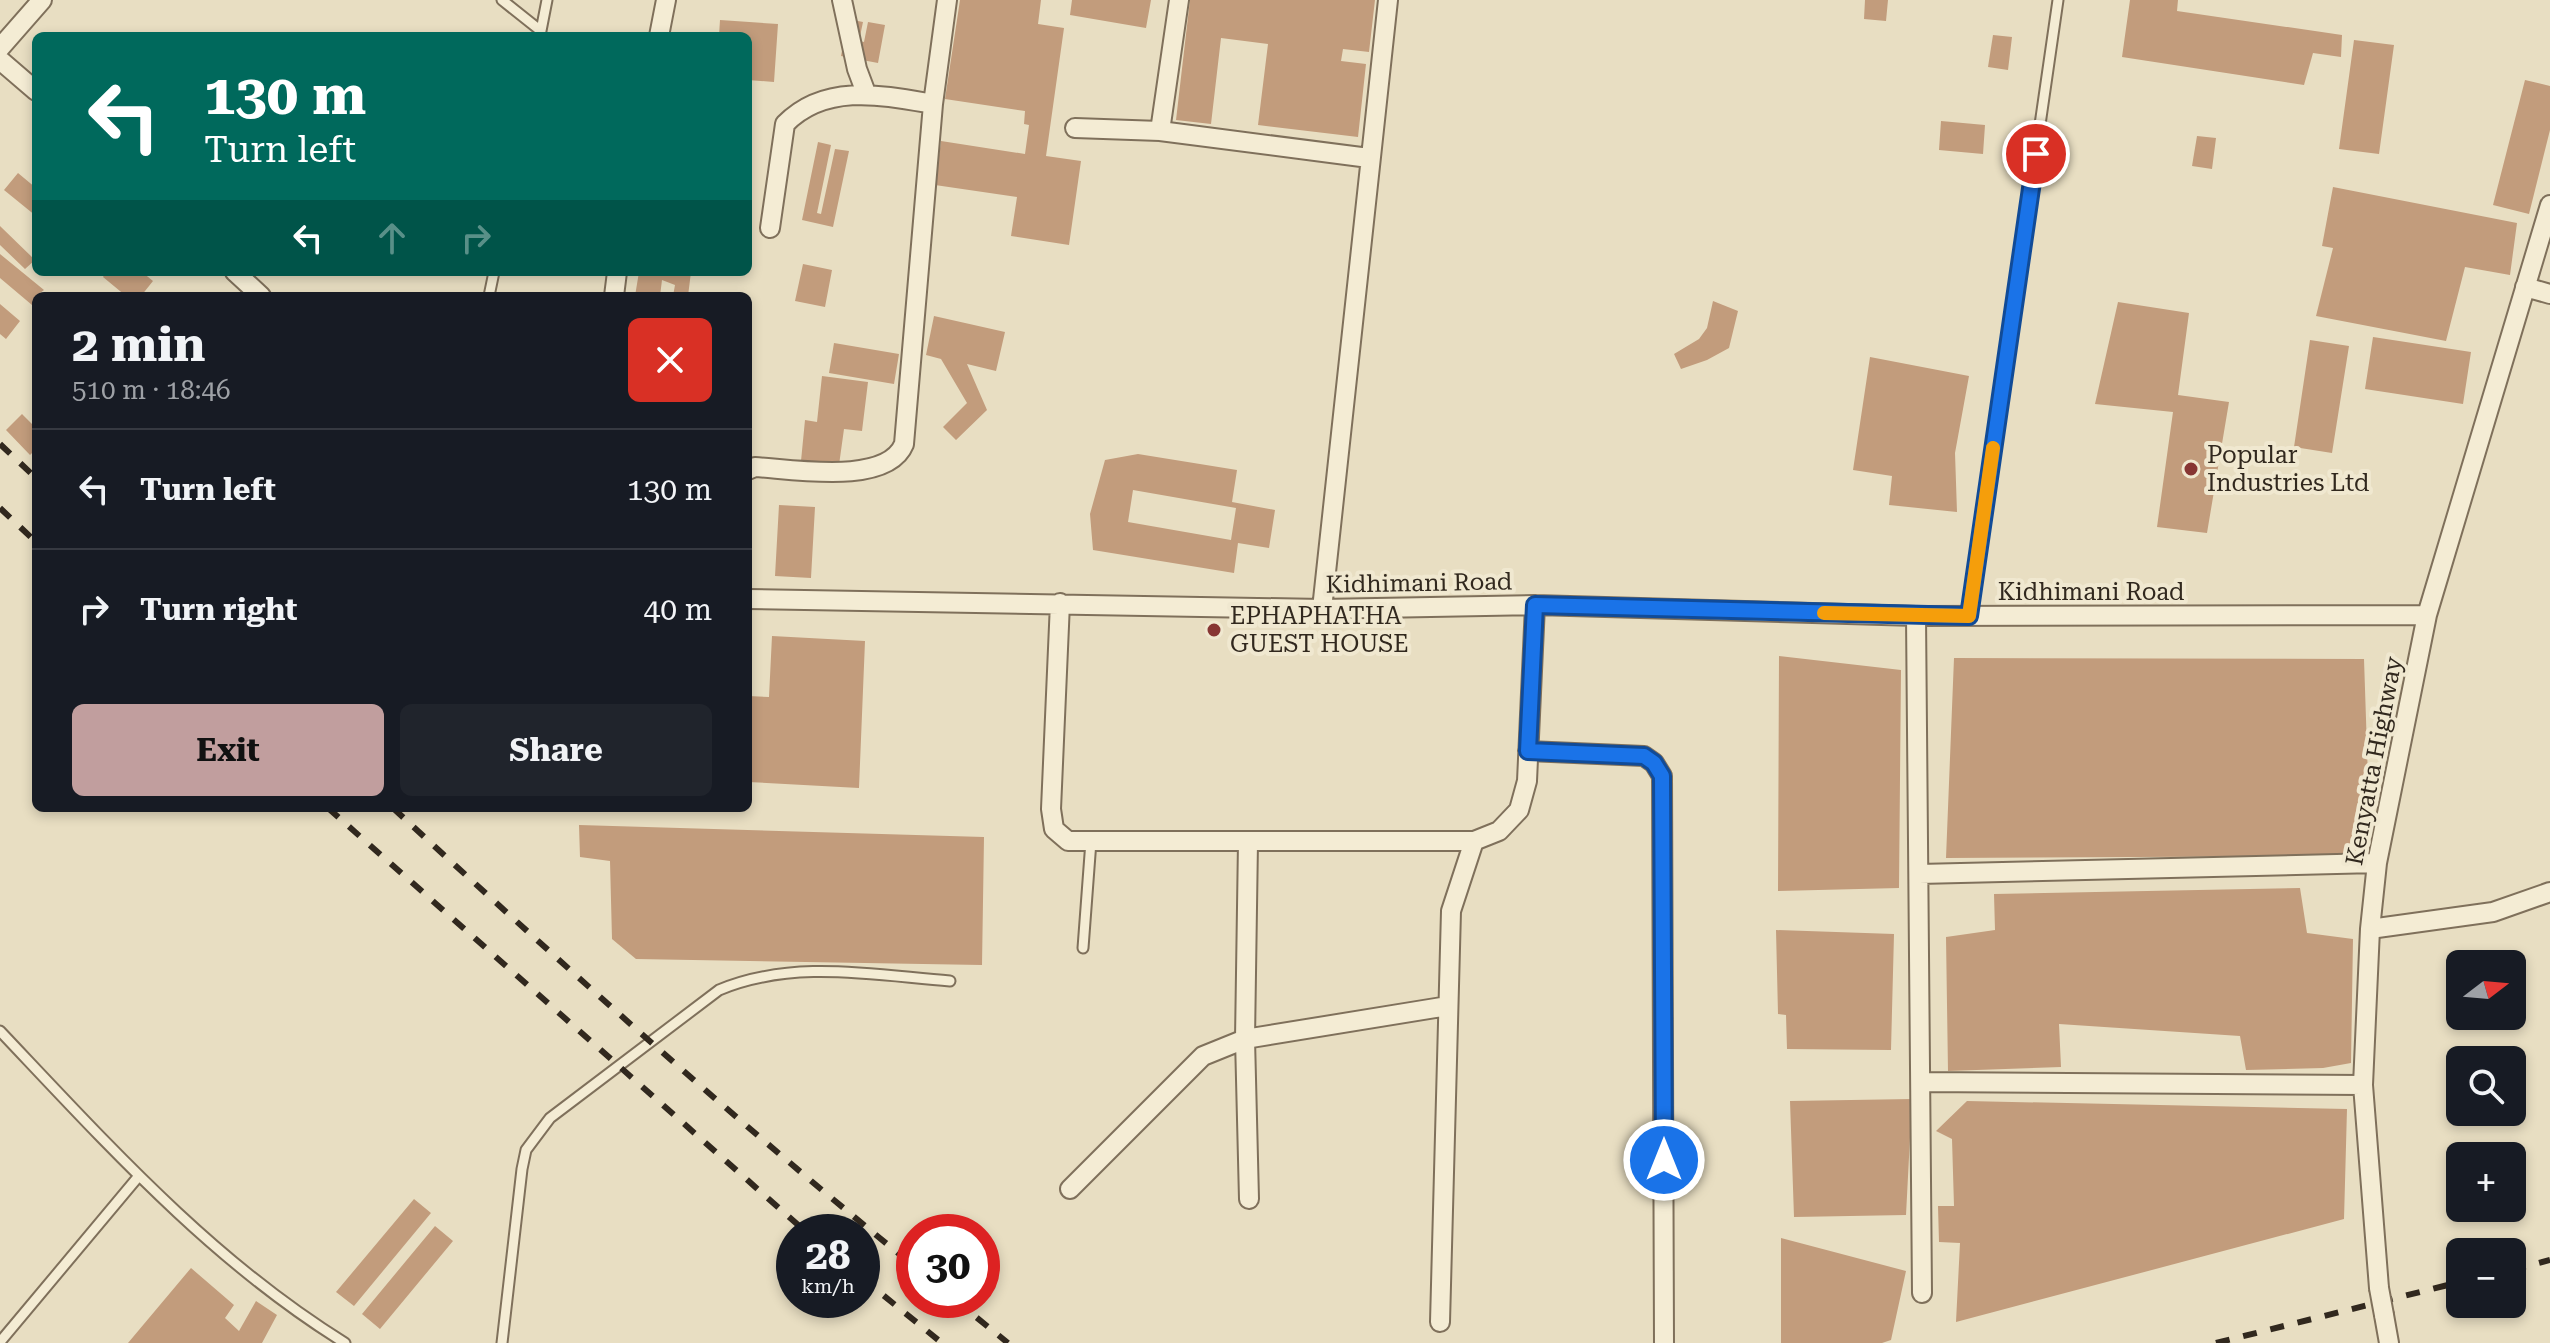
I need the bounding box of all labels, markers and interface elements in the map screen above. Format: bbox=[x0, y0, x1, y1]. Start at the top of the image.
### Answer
text: 130 m bbox=[204, 62, 366, 128]
icon: left bbox=[72, 64, 176, 168]
pin bbox=[2002, 120, 2070, 188]
text: Turn left bbox=[204, 129, 356, 171]
icon: arrive bbox=[2014, 132, 2058, 176]
icon: left bbox=[286, 216, 330, 260]
icon: ahead bbox=[370, 216, 414, 260]
icon: right bbox=[454, 216, 498, 260]
text: 2 min bbox=[72, 317, 205, 373]
button: close bbox=[628, 318, 712, 402]
text: 510 m · 18:46 bbox=[72, 375, 231, 405]
place label: Popular Industries Ltd bbox=[2207, 441, 2369, 497]
marker: Popular Industries Ltd bbox=[2182, 460, 2200, 478]
icon: left bbox=[72, 467, 116, 511]
text: Turn left bbox=[140, 472, 276, 507]
text: 130 m bbox=[627, 472, 712, 507]
street label: Kidhimani Road bbox=[1325, 567, 1513, 599]
street label: Kidhimani Road bbox=[1998, 578, 2184, 606]
icon: right bbox=[72, 587, 116, 631]
text: Turn right bbox=[140, 592, 297, 627]
text: 40 m bbox=[643, 592, 712, 627]
place label: EPHAPHATHA GUEST HOUSE bbox=[1230, 602, 1409, 658]
marker: EPHAPHATHA GUEST HOUSE bbox=[1205, 621, 1223, 639]
street label: Kenyatta Highway bbox=[2340, 654, 2408, 868]
button: Exit bbox=[72, 704, 384, 796]
button: Share bbox=[400, 704, 712, 796]
north arrow bbox=[2446, 950, 2526, 1030]
map controls bbox=[2446, 950, 2526, 1318]
button: search bbox=[2446, 1046, 2526, 1126]
position arrow bbox=[1622, 1118, 1706, 1202]
button: + bbox=[2446, 1142, 2526, 1222]
speed limit sign: 30 bbox=[896, 1214, 1000, 1318]
text: 28 bbox=[806, 1232, 850, 1279]
button: − bbox=[2446, 1238, 2526, 1318]
text: km/h bbox=[801, 1274, 855, 1298]

